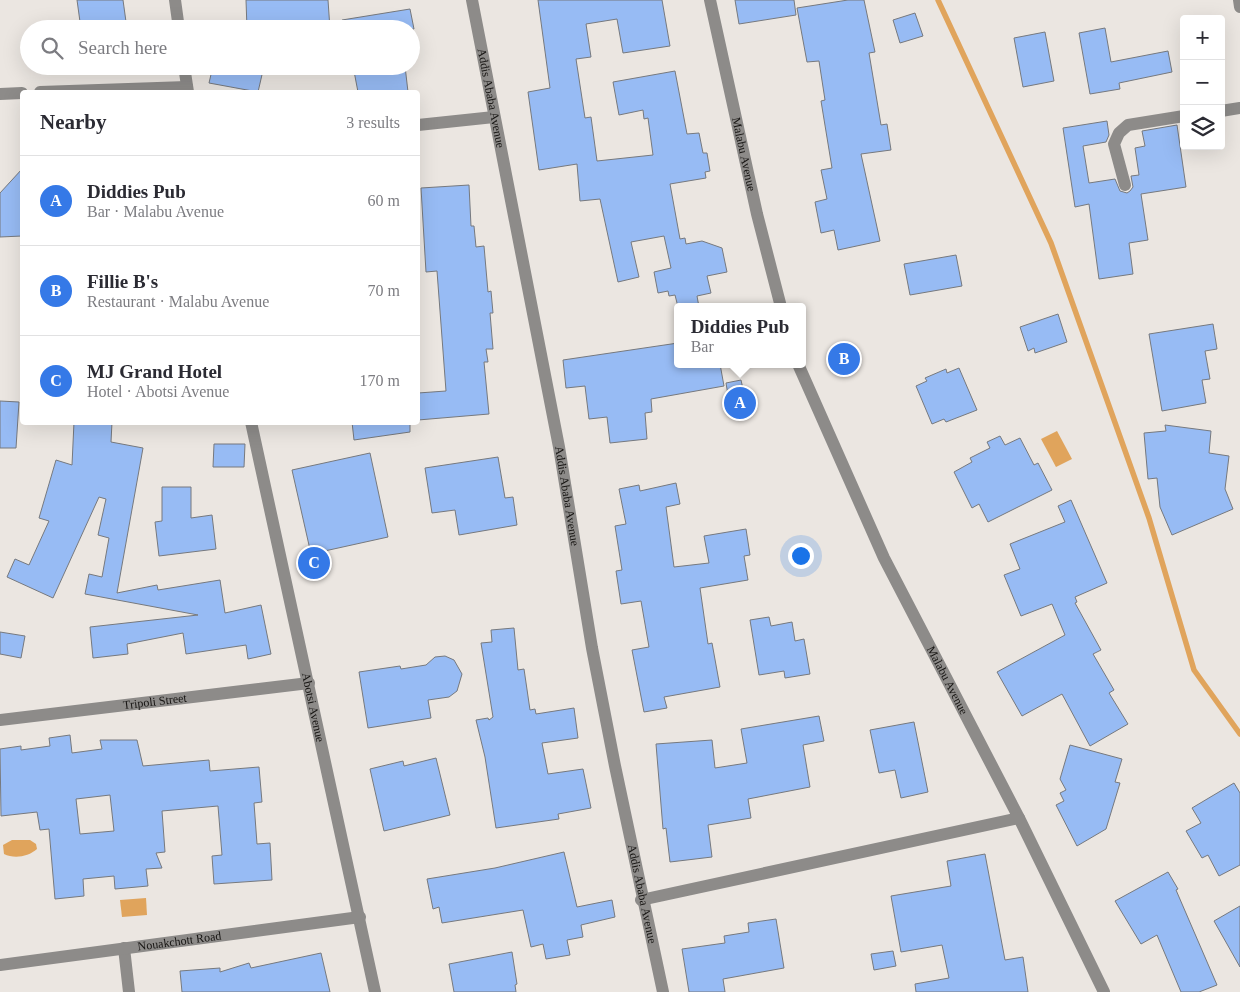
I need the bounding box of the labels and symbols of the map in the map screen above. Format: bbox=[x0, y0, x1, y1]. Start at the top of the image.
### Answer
street label: Addis Ababa Avenue bbox=[475, 47, 508, 149]
street label: Malabu Avenue bbox=[729, 116, 759, 193]
pin: B bbox=[828, 340, 860, 378]
pin: A bbox=[724, 384, 756, 422]
street label: Addis Ababa Avenue bbox=[552, 445, 582, 547]
your location bbox=[788, 543, 814, 569]
pin: C bbox=[298, 544, 330, 582]
street label: Malabu Avenue bbox=[924, 644, 971, 717]
street label: Abotsi Avenue bbox=[299, 671, 327, 743]
street label: Tripoli Street bbox=[122, 691, 188, 712]
street label: Addis Ababa Avenue bbox=[625, 843, 660, 945]
street label: Nouakchott Road bbox=[137, 929, 222, 954]

